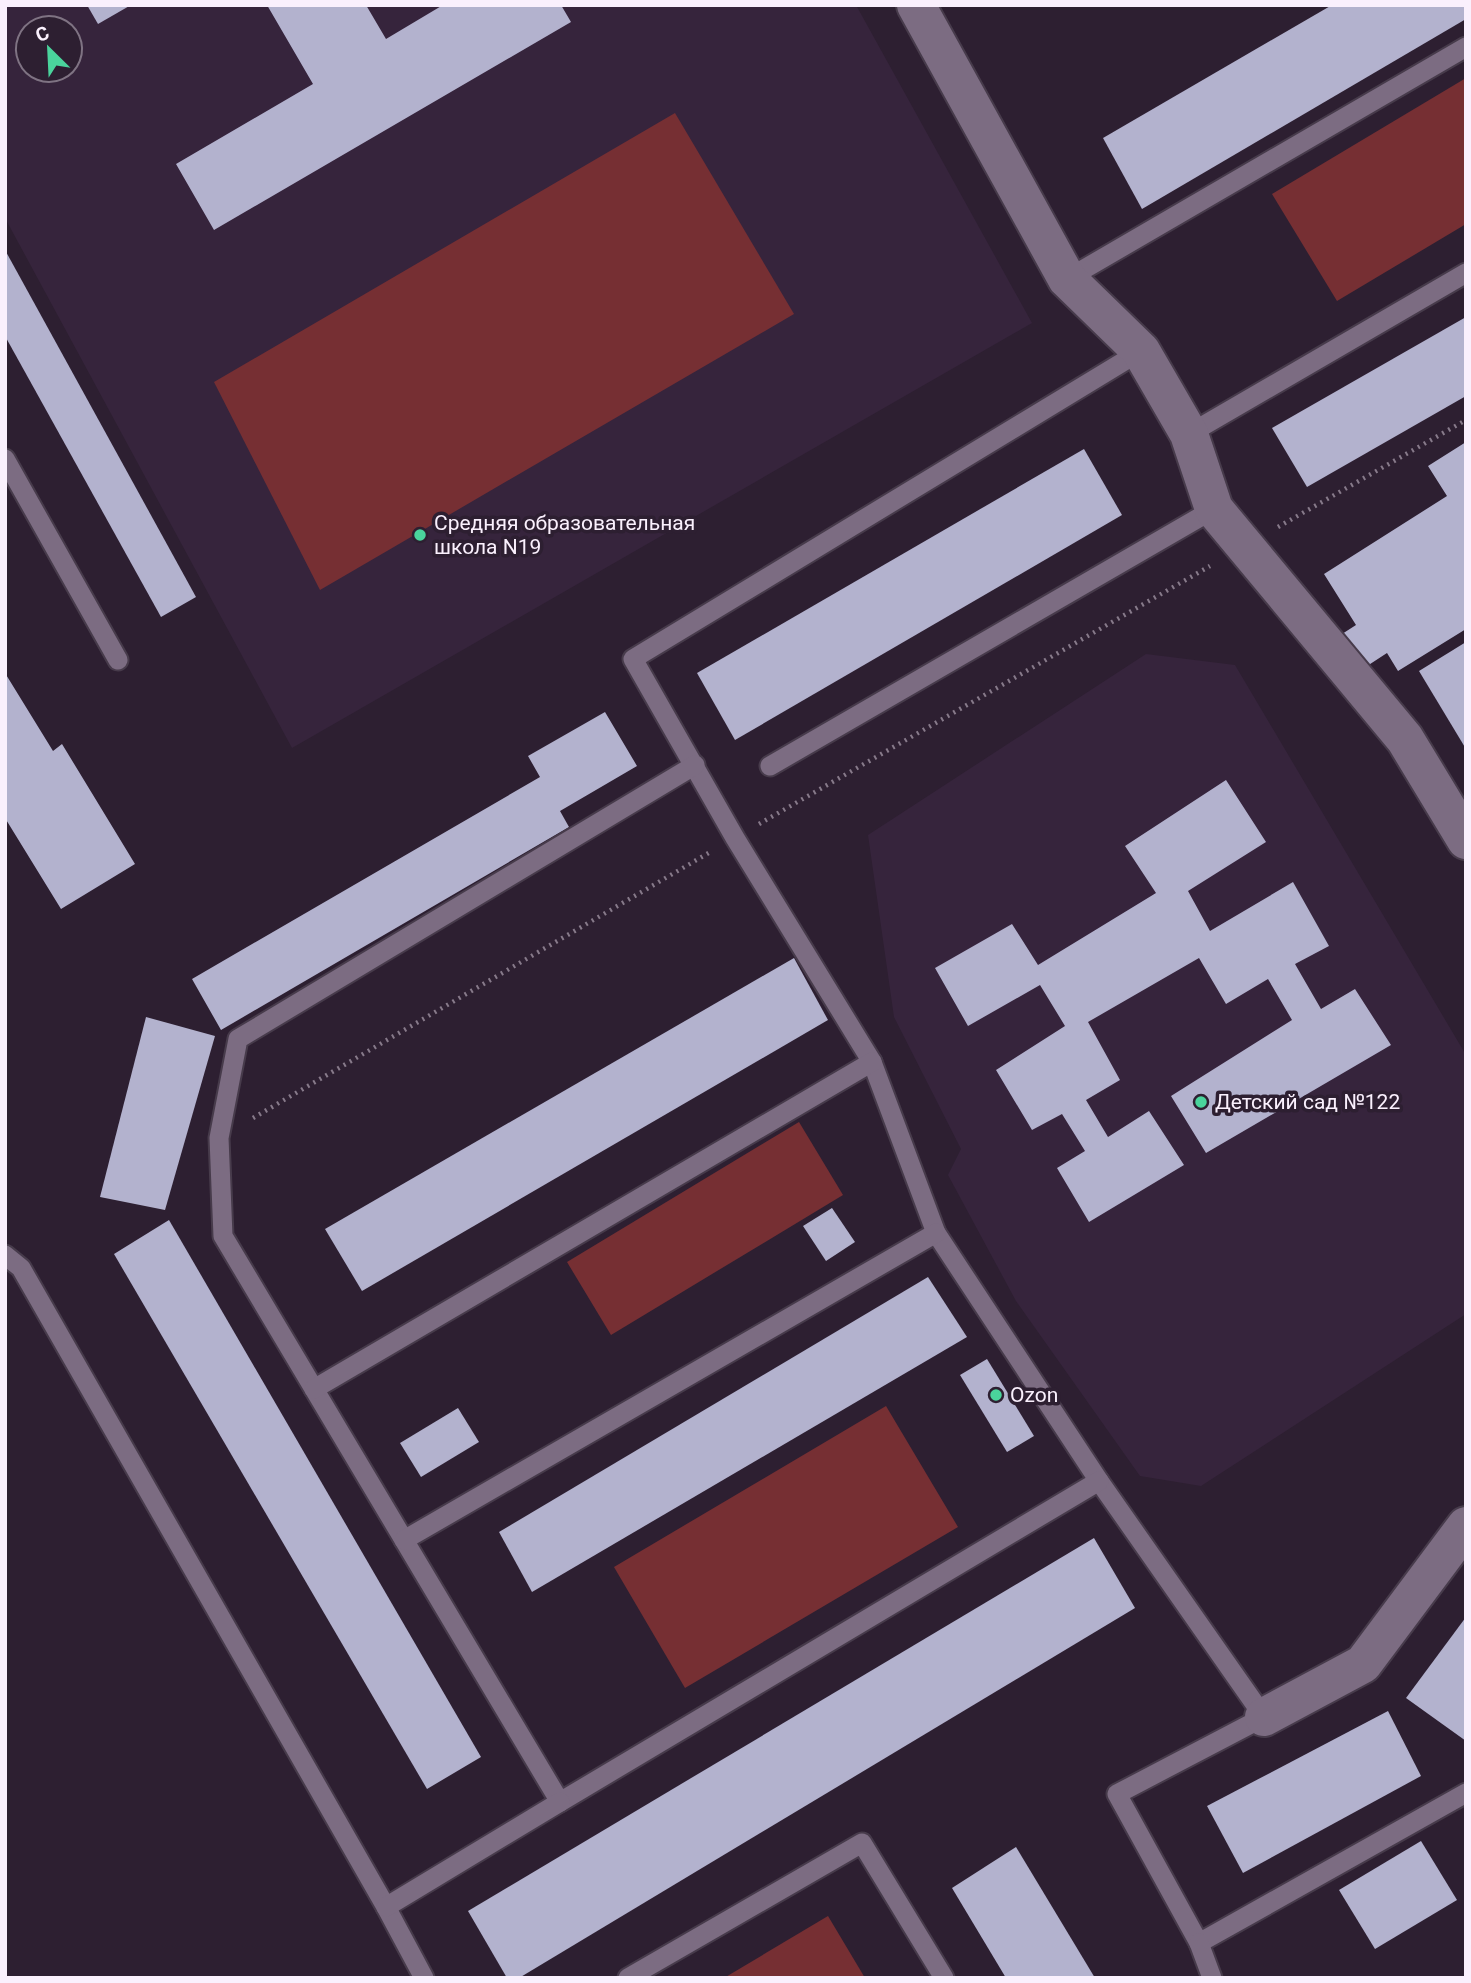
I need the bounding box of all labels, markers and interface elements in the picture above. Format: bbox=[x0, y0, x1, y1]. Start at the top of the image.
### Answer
north arrow bbox=[14, 14, 84, 84]
text: С bbox=[32, 21, 53, 47]
place label: Средняя образовательная школа N19 bbox=[434, 511, 695, 559]
marker: Средняя образовательная школа N19 bbox=[412, 527, 428, 543]
place label: Детский сад №122 bbox=[1215, 1090, 1400, 1114]
marker: Детский сад №122 bbox=[1193, 1094, 1209, 1110]
place label: Ozon bbox=[1010, 1383, 1058, 1407]
marker: Ozon bbox=[988, 1387, 1004, 1403]

